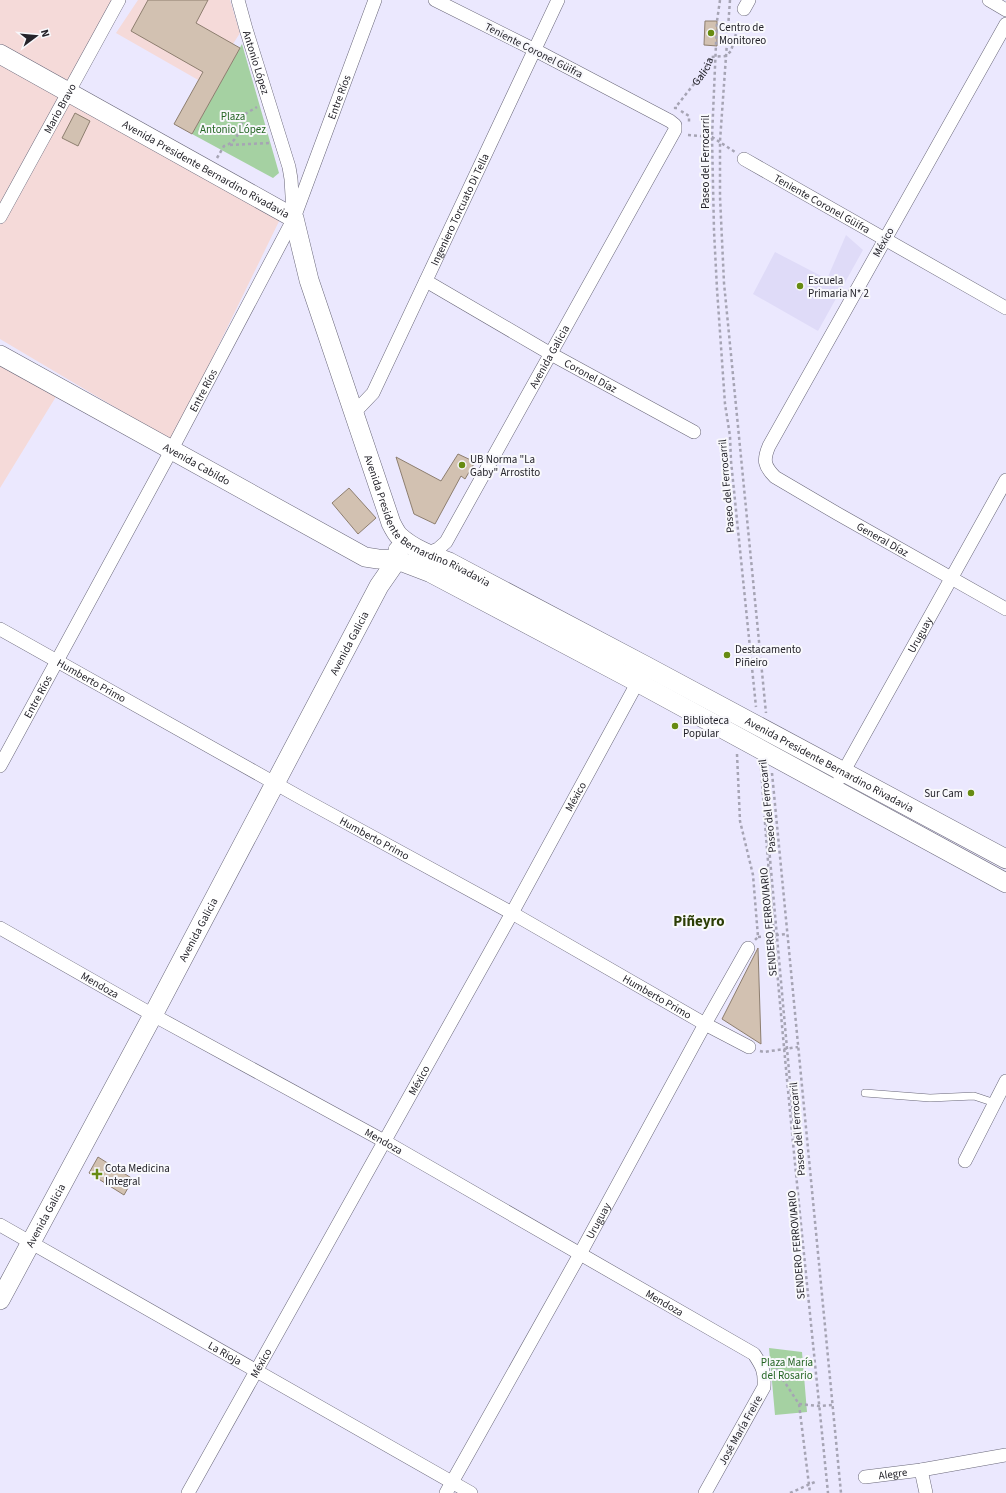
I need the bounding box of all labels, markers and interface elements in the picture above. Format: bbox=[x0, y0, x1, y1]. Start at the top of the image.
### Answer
north arrow bbox=[16, 16, 56, 56]
street label: Teniente Coronel Güifra bbox=[482, 19, 585, 82]
place label: Centro de Monitoreo bbox=[719, 20, 766, 48]
text: N bbox=[37, 28, 53, 39]
marker: Centro de Monitoreo bbox=[706, 28, 716, 38]
street label: Antonio López bbox=[239, 29, 273, 96]
street label: Galicia bbox=[688, 55, 717, 89]
street label: Entre Ríos bbox=[324, 72, 355, 122]
street label: Mario Bravo bbox=[40, 81, 80, 136]
park label: Plaza Antonio López bbox=[200, 109, 266, 137]
street label: Paseo del Ferrocarril bbox=[698, 115, 713, 209]
street label: Avenida Presidente Bernardino Rivadavia bbox=[120, 117, 292, 222]
street label: Ingeniero Torcuato Di Tella bbox=[427, 151, 493, 268]
street label: Teniente Coronel Güifra bbox=[771, 171, 873, 237]
street label: México bbox=[869, 225, 898, 260]
place label: Escuela Primaria N* 2 bbox=[808, 273, 869, 301]
marker: Escuela Primaria N* 2 bbox=[795, 281, 805, 291]
street label: Avenida Galicia bbox=[526, 322, 573, 391]
street label: Coronel Díaz bbox=[561, 356, 620, 397]
street label: Entre Ríos bbox=[186, 366, 221, 415]
street label: Paseo del Ferrocarril bbox=[715, 438, 738, 533]
street label: Avenida Cabildo bbox=[160, 440, 233, 489]
place label: UB Norma "La Gaby" Arrostito bbox=[470, 452, 540, 480]
street label: Avenida Presidente Bernardino Rivadavia bbox=[361, 453, 493, 590]
marker: UB Norma "La Gaby" Arrostito bbox=[457, 460, 467, 470]
street label: General Díaz bbox=[854, 519, 911, 561]
street label: Avenida Galicia bbox=[326, 609, 372, 678]
street label: Uruguay bbox=[904, 614, 936, 656]
place label: Destacamento Piñeiro bbox=[735, 642, 801, 670]
marker: Destacamento Piñeiro bbox=[722, 650, 732, 660]
street label: Humberto Primo bbox=[54, 655, 129, 706]
street label: Entre Ríos bbox=[20, 672, 56, 721]
place label: Biblioteca Popular bbox=[683, 713, 729, 741]
street label: Avenida Presidente Bernardino Rivadavia bbox=[742, 714, 916, 816]
marker: Biblioteca Popular bbox=[670, 721, 680, 731]
street label: Paseo del Ferrocarril bbox=[755, 758, 780, 853]
street label: México bbox=[562, 779, 590, 814]
place label: Sur Cam bbox=[924, 786, 963, 801]
marker: Sur Cam bbox=[966, 788, 976, 798]
street label: Humberto Primo bbox=[337, 813, 412, 864]
street label: SENDERO FERROVIARIO bbox=[756, 867, 781, 977]
street label: Avenida Galicia bbox=[175, 895, 221, 964]
district label: Piñeyro bbox=[673, 911, 725, 932]
street label: Mendoza bbox=[78, 969, 121, 1002]
street label: Humberto Primo bbox=[620, 971, 694, 1023]
street label: México bbox=[405, 1063, 433, 1098]
street label: Paseo del Ferrocarril bbox=[786, 1081, 809, 1176]
street label: Mendoza bbox=[362, 1125, 405, 1158]
place label: Cota Medicina Integral bbox=[105, 1161, 170, 1189]
marker: Cota Medicina Integral bbox=[92, 1169, 102, 1179]
street label: Avenida Galicia bbox=[23, 1181, 69, 1250]
street label: SENDERO FERROVIARIO bbox=[784, 1190, 809, 1300]
street label: Uruguay bbox=[583, 1200, 615, 1242]
street label: Mendoza bbox=[643, 1286, 686, 1320]
street label: La Rioja bbox=[205, 1338, 244, 1369]
street label: México bbox=[247, 1346, 275, 1381]
park label: Plaza María del Rosario bbox=[761, 1355, 813, 1383]
street label: José María Freire bbox=[715, 1392, 766, 1468]
street label: Alegre bbox=[878, 1465, 909, 1483]

